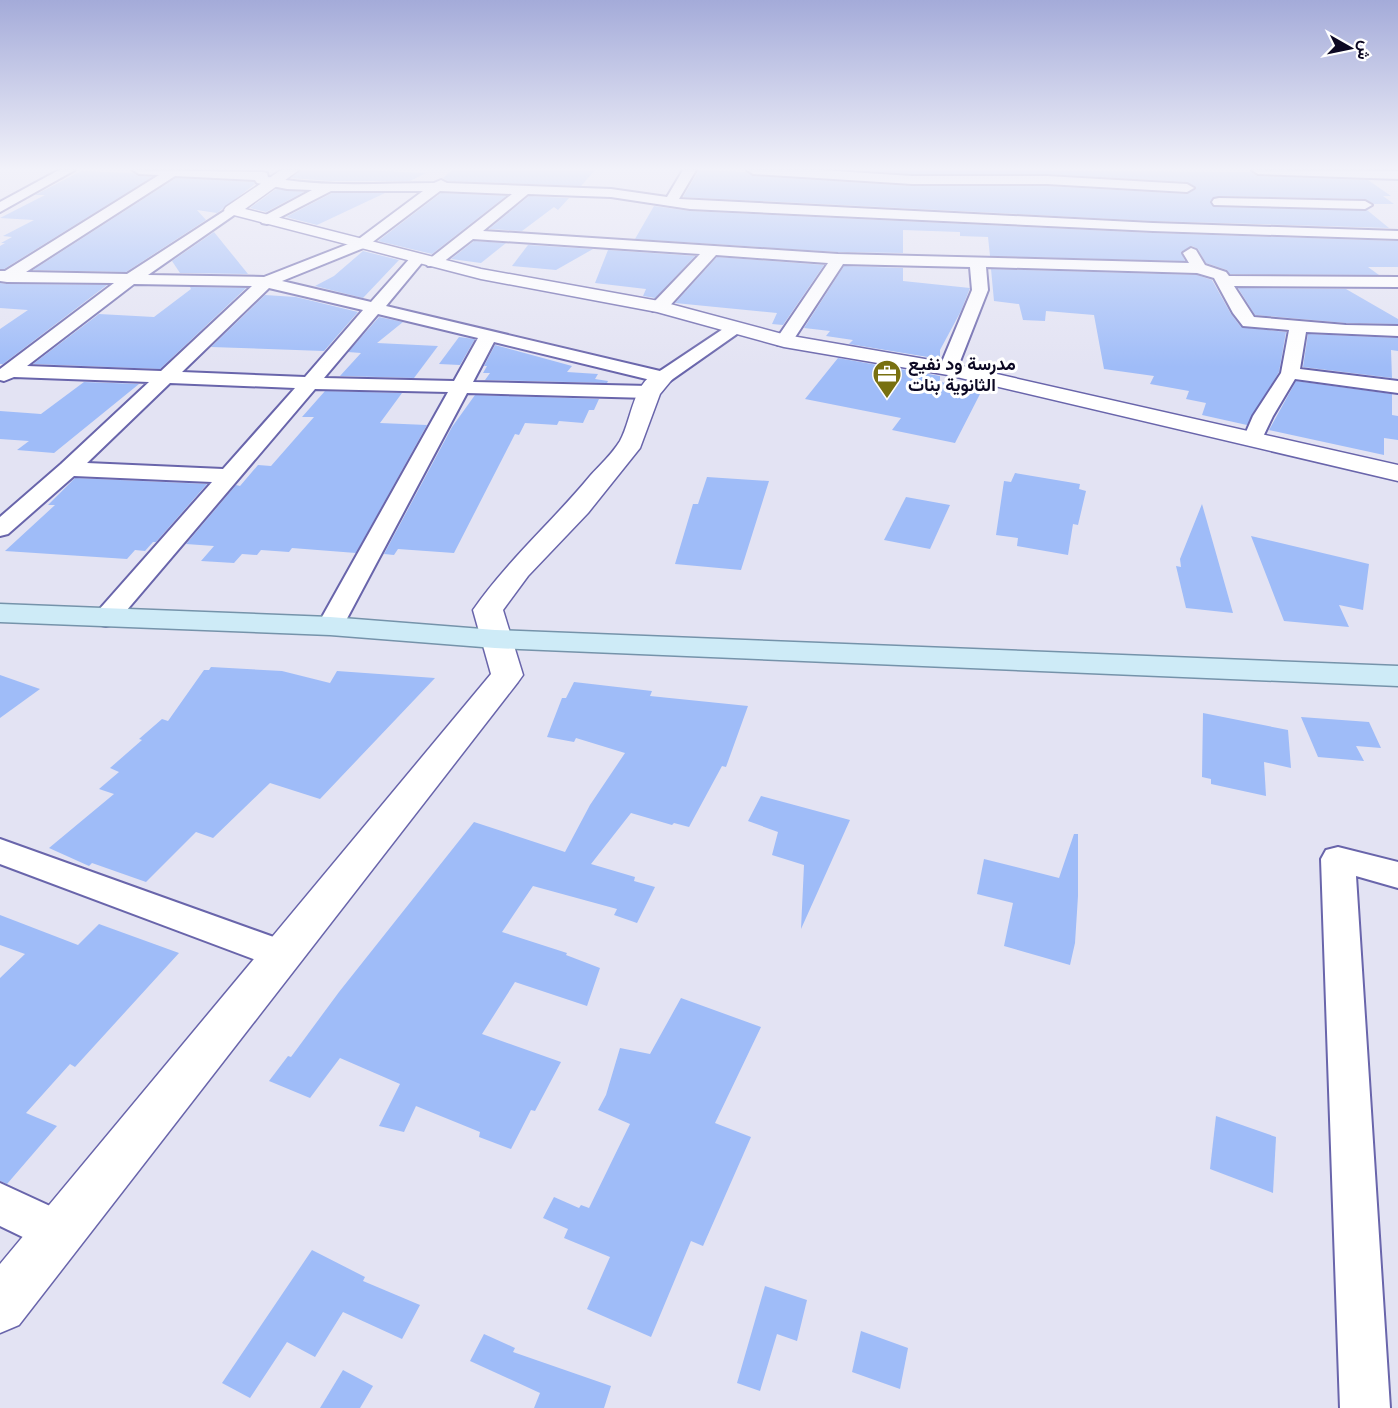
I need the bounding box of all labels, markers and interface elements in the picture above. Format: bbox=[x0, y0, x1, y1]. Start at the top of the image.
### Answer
north arrow bbox=[1320, 18, 1380, 78]
text: ش bbox=[1353, 39, 1375, 61]
place label: مدرسة ود نفيع الثانوية بنات bbox=[908, 353, 1016, 396]
office icon: مدرسة ود نفيع الثانوية بنات bbox=[871, 358, 903, 400]

